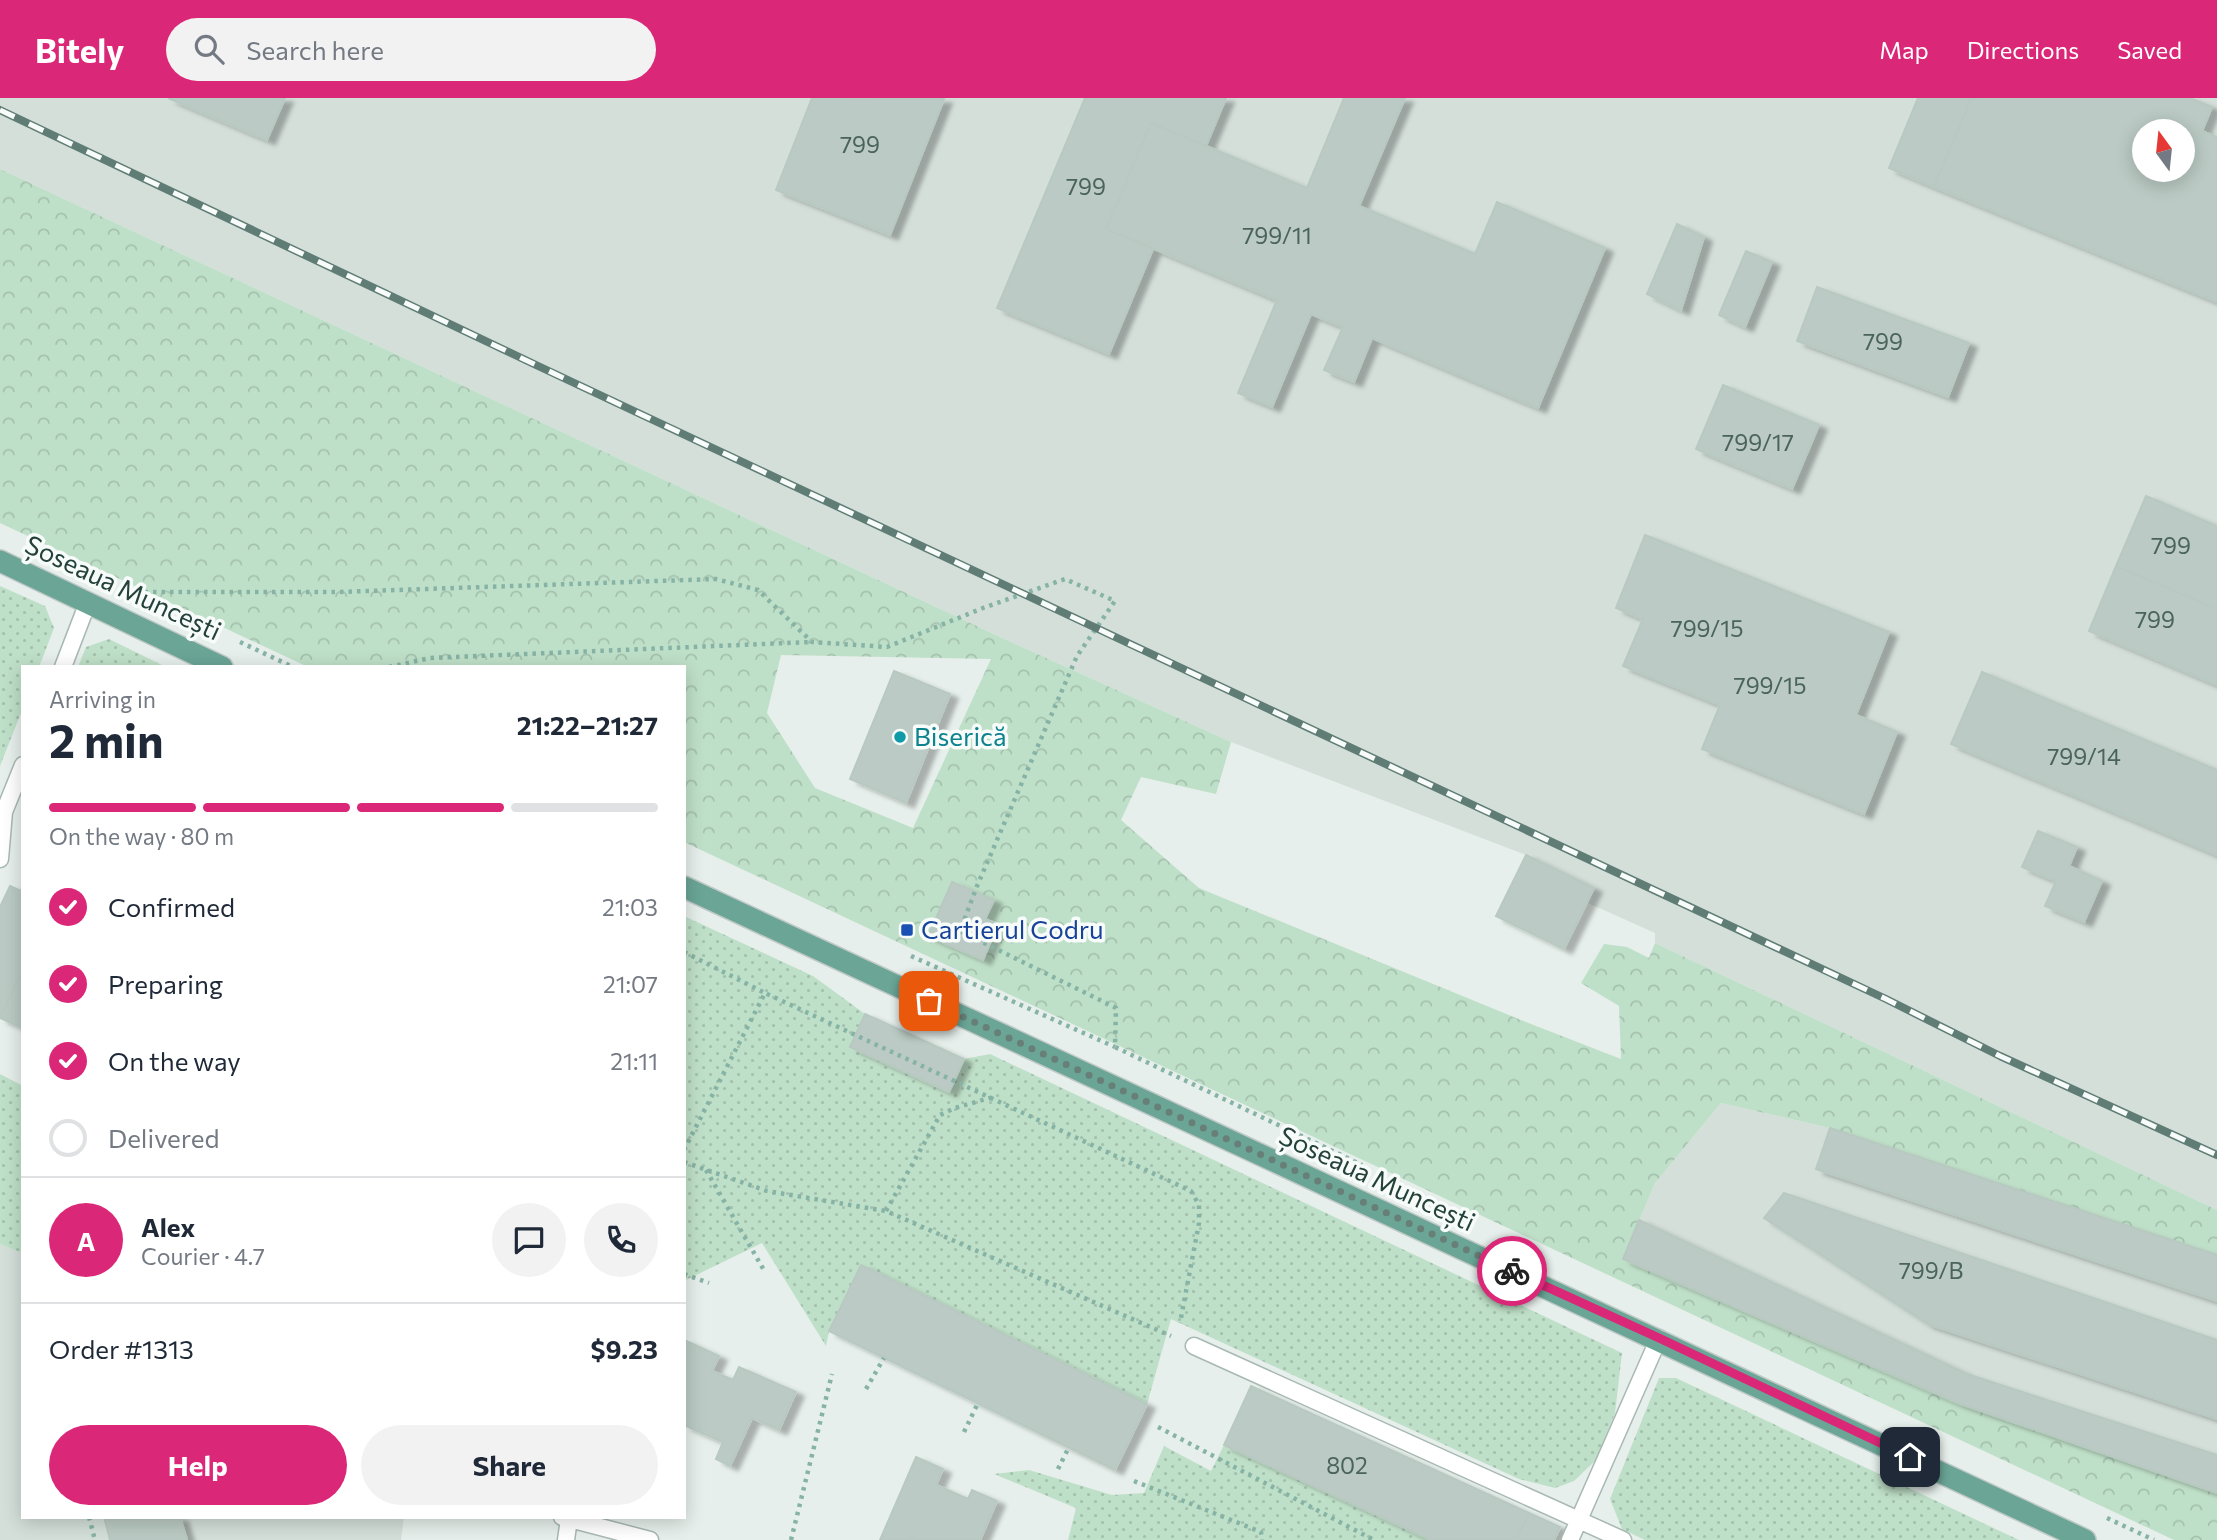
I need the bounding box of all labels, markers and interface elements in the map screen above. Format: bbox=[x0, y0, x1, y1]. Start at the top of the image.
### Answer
search box bbox=[166, 18, 656, 81]
text: Bitely bbox=[35, 29, 124, 70]
icon: search bbox=[190, 30, 228, 68]
text: Search here bbox=[246, 34, 384, 65]
text: Map bbox=[1879, 35, 1929, 64]
text: Directions bbox=[1967, 35, 2079, 64]
text: Saved bbox=[2117, 35, 2182, 64]
north arrow bbox=[2132, 119, 2194, 182]
map controls bbox=[2132, 119, 2195, 182]
house number: 799 bbox=[840, 130, 880, 158]
house number: 799 bbox=[1066, 172, 1106, 200]
house number: 799/11 bbox=[1242, 221, 1312, 249]
house number: 799 bbox=[1863, 327, 1903, 355]
house number: 799/17 bbox=[1722, 428, 1794, 456]
street label: Șoseaua Muncești bbox=[20, 528, 227, 647]
house number: 799 bbox=[2151, 531, 2191, 559]
house number: 799 bbox=[2135, 605, 2175, 633]
house number: 799/15 bbox=[1671, 614, 1743, 642]
house number: 799/15 bbox=[1734, 671, 1806, 699]
text: Arriving in bbox=[49, 685, 156, 713]
text: 21:22–21:27 bbox=[517, 709, 658, 740]
text: 2 min bbox=[49, 711, 164, 767]
place label: Biserică bbox=[914, 720, 1006, 751]
marker: Biserică bbox=[892, 729, 908, 745]
house number: 799/14 bbox=[2047, 742, 2121, 770]
text: On the way · 80 m bbox=[49, 822, 234, 850]
icon: check bbox=[49, 888, 87, 926]
text: Confirmed bbox=[108, 891, 235, 922]
text: 21:03 bbox=[602, 893, 658, 921]
place label: Cartierul Codru bbox=[921, 913, 1104, 944]
marker: Cartierul Codru bbox=[899, 922, 915, 938]
icon: check bbox=[49, 965, 87, 1003]
text: Preparing bbox=[108, 968, 223, 999]
text: 21:07 bbox=[603, 970, 658, 998]
pin bbox=[899, 971, 959, 1031]
icon: bag bbox=[910, 982, 948, 1020]
icon: check bbox=[49, 1042, 87, 1080]
text: On the way bbox=[108, 1045, 241, 1076]
text: 21:11 bbox=[610, 1047, 658, 1075]
street label: Șoseaua Muncești bbox=[1274, 1119, 1481, 1238]
text: Delivered bbox=[108, 1122, 219, 1153]
button: chat bbox=[492, 1203, 566, 1277]
button: phone bbox=[584, 1203, 658, 1277]
text: Alex bbox=[141, 1211, 195, 1242]
text: A bbox=[77, 1225, 95, 1256]
courier bbox=[1477, 1236, 1547, 1306]
text: Courier · 4.7 bbox=[141, 1242, 265, 1270]
icon: bike bbox=[1493, 1252, 1531, 1290]
house number: 799/B bbox=[1899, 1256, 1963, 1284]
text: Order #1313 bbox=[49, 1333, 194, 1364]
text: $9.23 bbox=[591, 1333, 658, 1364]
button: Help bbox=[49, 1425, 347, 1505]
button: Share bbox=[361, 1425, 658, 1505]
pin bbox=[1880, 1427, 1940, 1487]
icon: home bbox=[1891, 1438, 1929, 1476]
house number: 802 bbox=[1326, 1451, 1368, 1479]

